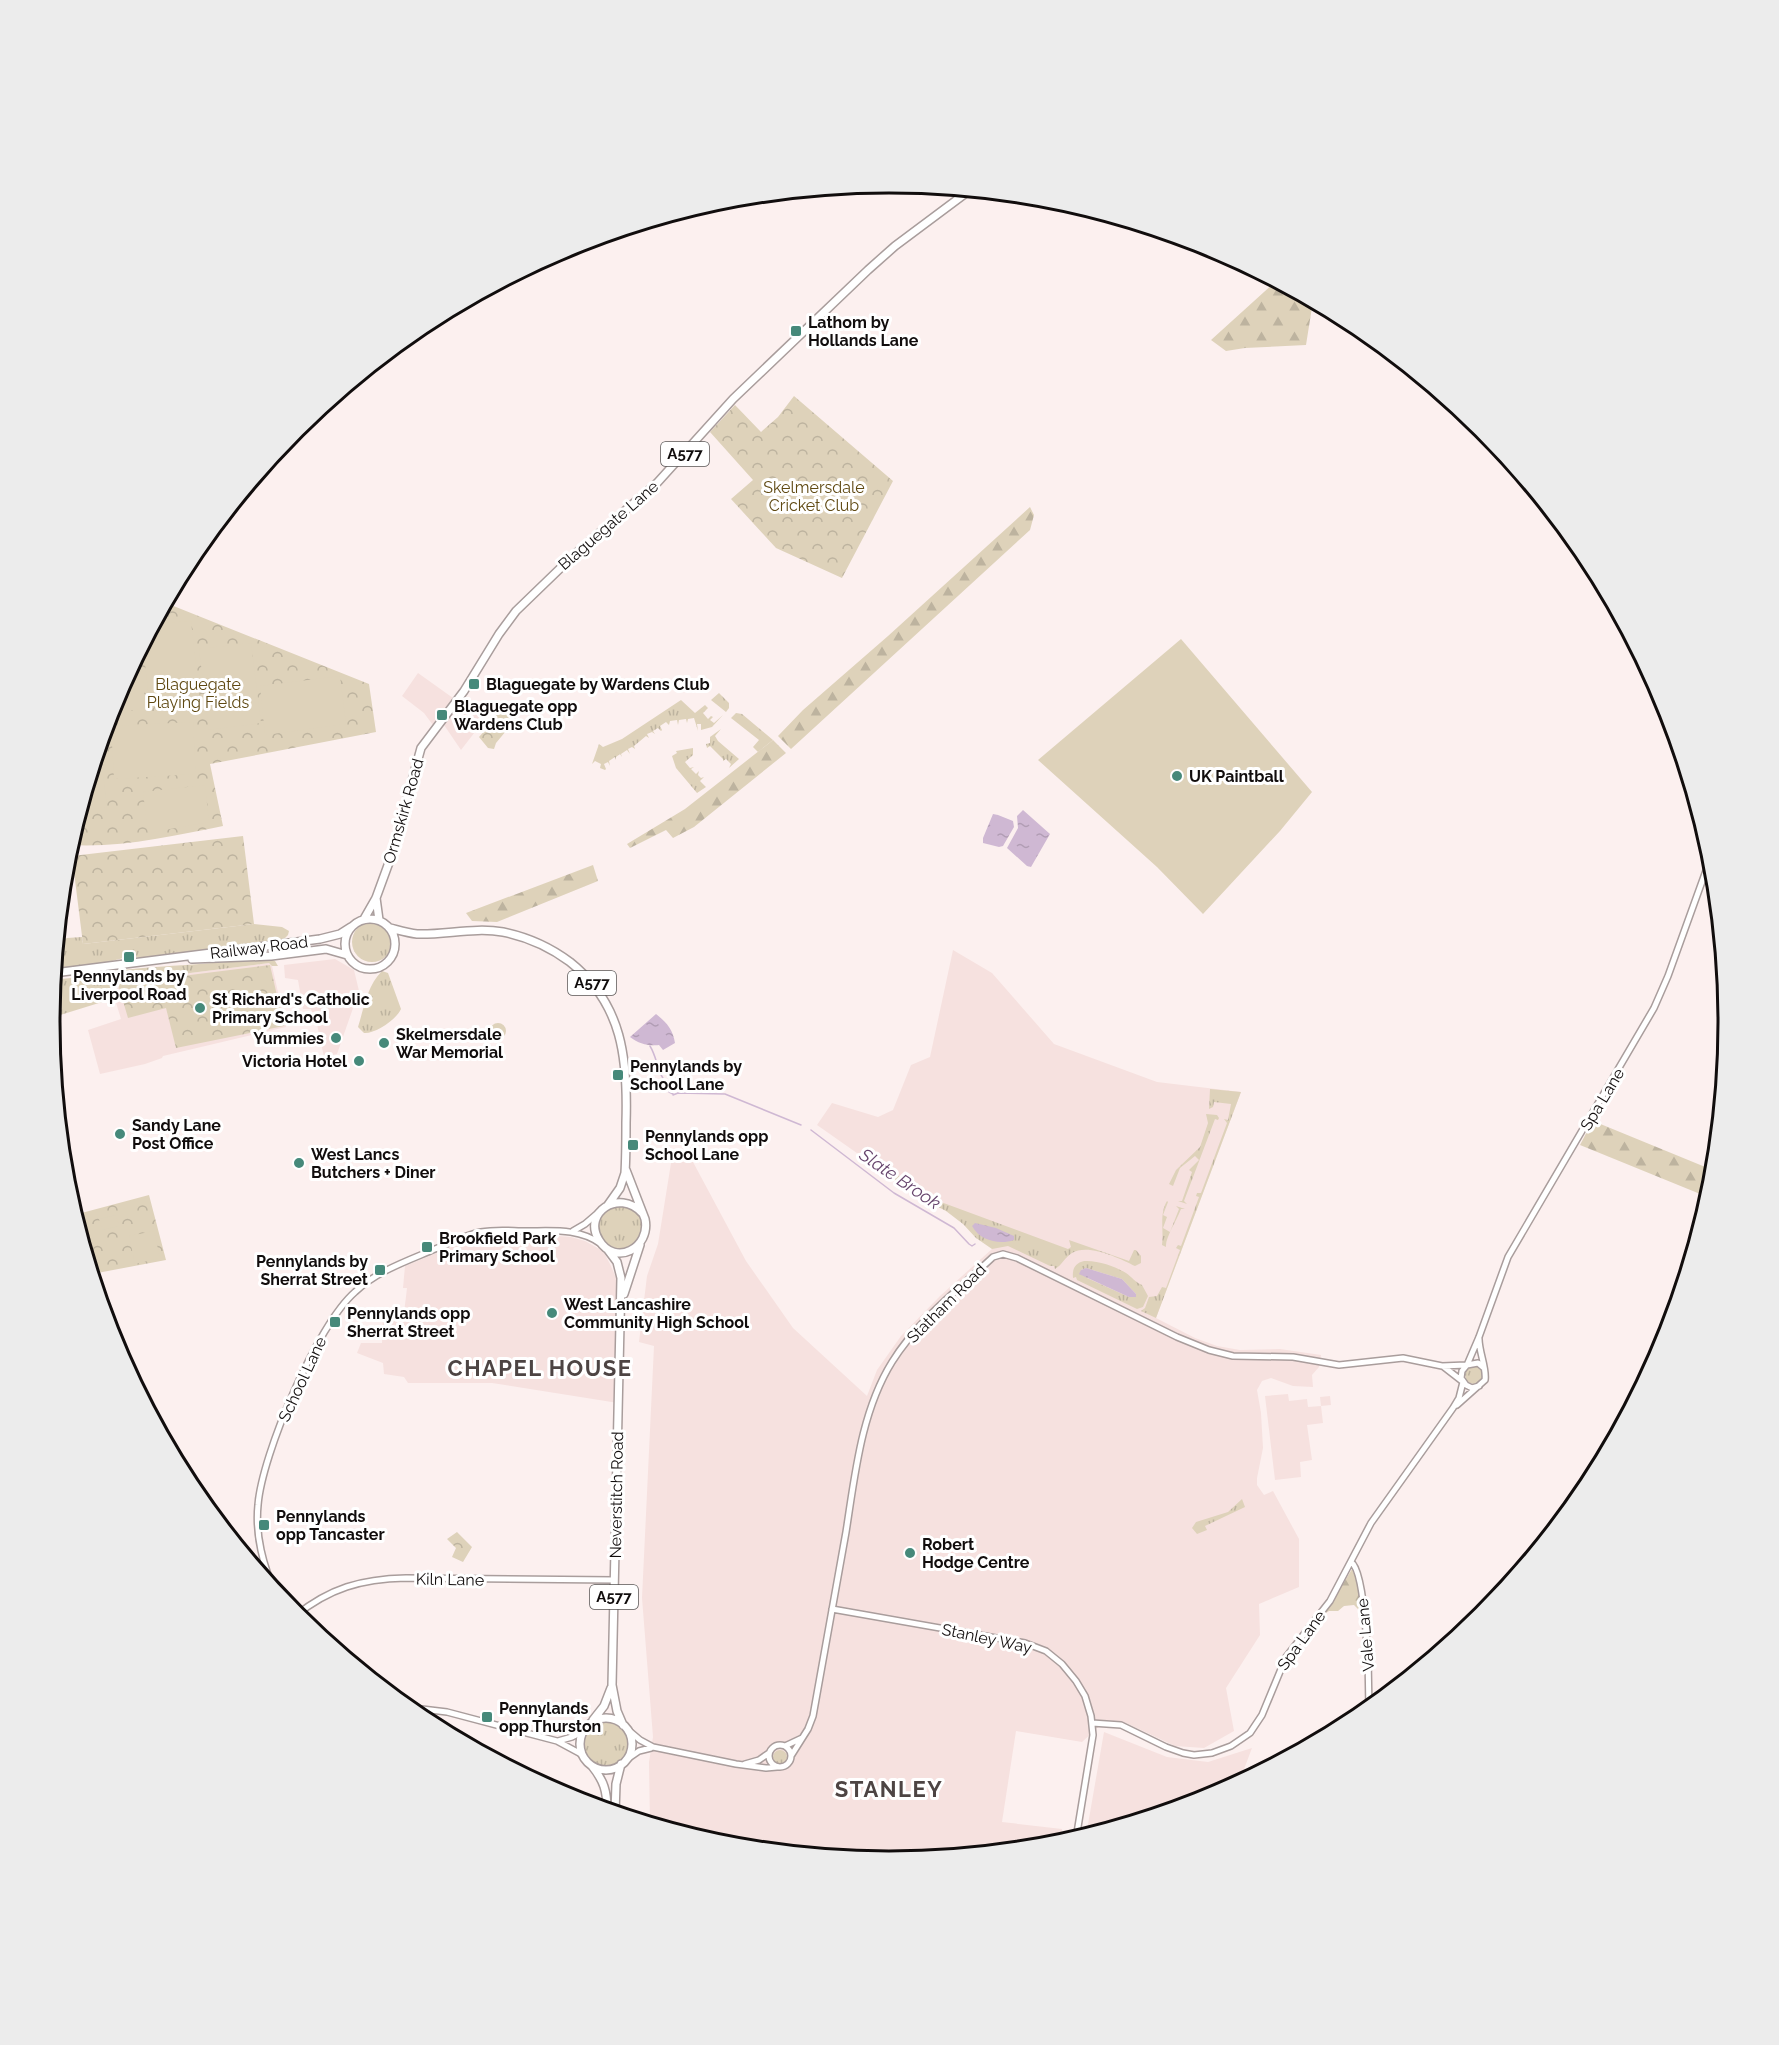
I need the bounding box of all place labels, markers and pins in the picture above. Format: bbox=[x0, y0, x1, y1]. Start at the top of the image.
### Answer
place label: Lathom by Hollands Lane bbox=[808, 313, 919, 350]
marker: Lathom by Hollands Lane bbox=[789, 324, 803, 338]
place label: Blaguegate by Wardens Club bbox=[486, 675, 710, 694]
marker: Blaguegate by Wardens Club bbox=[467, 677, 481, 691]
place label: Blaguegate opp Wardens Club bbox=[454, 697, 577, 734]
marker: Blaguegate opp Wardens Club bbox=[435, 708, 449, 722]
place label: UK Paintball bbox=[1189, 767, 1285, 786]
marker: UK Paintball bbox=[1170, 769, 1184, 783]
marker: Pennylands by Liverpool Road bbox=[122, 950, 136, 964]
place label: Pennylands by Liverpool Road bbox=[71, 967, 187, 1004]
place label: St Richard's Catholic Primary School bbox=[212, 990, 370, 1027]
marker: St Richard's Catholic Primary School bbox=[193, 1001, 207, 1015]
place label: Skelmersdale War Memorial bbox=[396, 1025, 504, 1062]
place label: Yummies bbox=[253, 1029, 324, 1048]
marker: Yummies bbox=[329, 1031, 343, 1045]
marker: Skelmersdale War Memorial bbox=[377, 1036, 391, 1050]
place label: Victoria Hotel bbox=[242, 1052, 348, 1071]
marker: Victoria Hotel bbox=[352, 1054, 366, 1068]
place label: Pennylands by School Lane bbox=[630, 1057, 742, 1094]
marker: Pennylands by School Lane bbox=[611, 1068, 625, 1082]
place label: Sandy Lane Post Office bbox=[132, 1116, 221, 1153]
marker: Sandy Lane Post Office bbox=[113, 1127, 127, 1141]
place label: Pennylands opp School Lane bbox=[645, 1127, 768, 1164]
marker: Pennylands opp School Lane bbox=[626, 1138, 640, 1152]
place label: West Lancs Butchers + Diner bbox=[311, 1145, 435, 1182]
marker: West Lancs Butchers + Diner bbox=[292, 1156, 306, 1170]
place label: Brookfield Park Primary School bbox=[439, 1229, 556, 1266]
marker: Brookfield Park Primary School bbox=[420, 1240, 434, 1254]
place label: Pennylands by Sherrat Street bbox=[256, 1252, 368, 1289]
marker: Pennylands by Sherrat Street bbox=[373, 1263, 387, 1277]
place label: West Lancashire Community High School bbox=[564, 1295, 750, 1332]
place label: Pennylands opp Sherrat Street bbox=[347, 1304, 470, 1341]
marker: West Lancashire Community High School bbox=[545, 1306, 559, 1320]
marker: Pennylands opp Sherrat Street bbox=[328, 1315, 342, 1329]
place label: Pennylands opp Tancaster bbox=[276, 1507, 385, 1544]
marker: Pennylands opp Tancaster bbox=[257, 1518, 271, 1532]
place label: Robert Hodge Centre bbox=[922, 1535, 1030, 1572]
marker: Robert Hodge Centre bbox=[903, 1546, 917, 1560]
place label: Pennylands opp Thurston bbox=[499, 1699, 601, 1736]
marker: Pennylands opp Thurston bbox=[480, 1710, 494, 1724]

